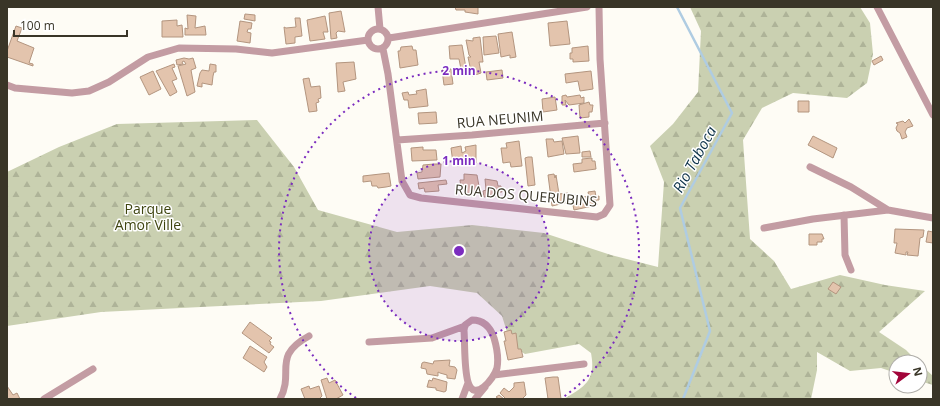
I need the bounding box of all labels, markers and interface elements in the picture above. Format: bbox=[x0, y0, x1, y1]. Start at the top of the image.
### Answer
scale bar bbox=[14, 12, 127, 38]
text: 100 m bbox=[20, 17, 55, 34]
text: 2 min bbox=[442, 62, 476, 79]
street label: RUA NEUNIM bbox=[456, 106, 544, 132]
water label: Rio Taboca bbox=[668, 122, 721, 196]
text: 1 min bbox=[442, 152, 476, 169]
street label: RUA DOS QUERUBINS bbox=[454, 179, 598, 211]
park label: Parque Amor Ville bbox=[115, 199, 181, 234]
centre of rings bbox=[452, 244, 466, 258]
north arrow bbox=[888, 354, 928, 394]
text: N bbox=[910, 365, 927, 378]

